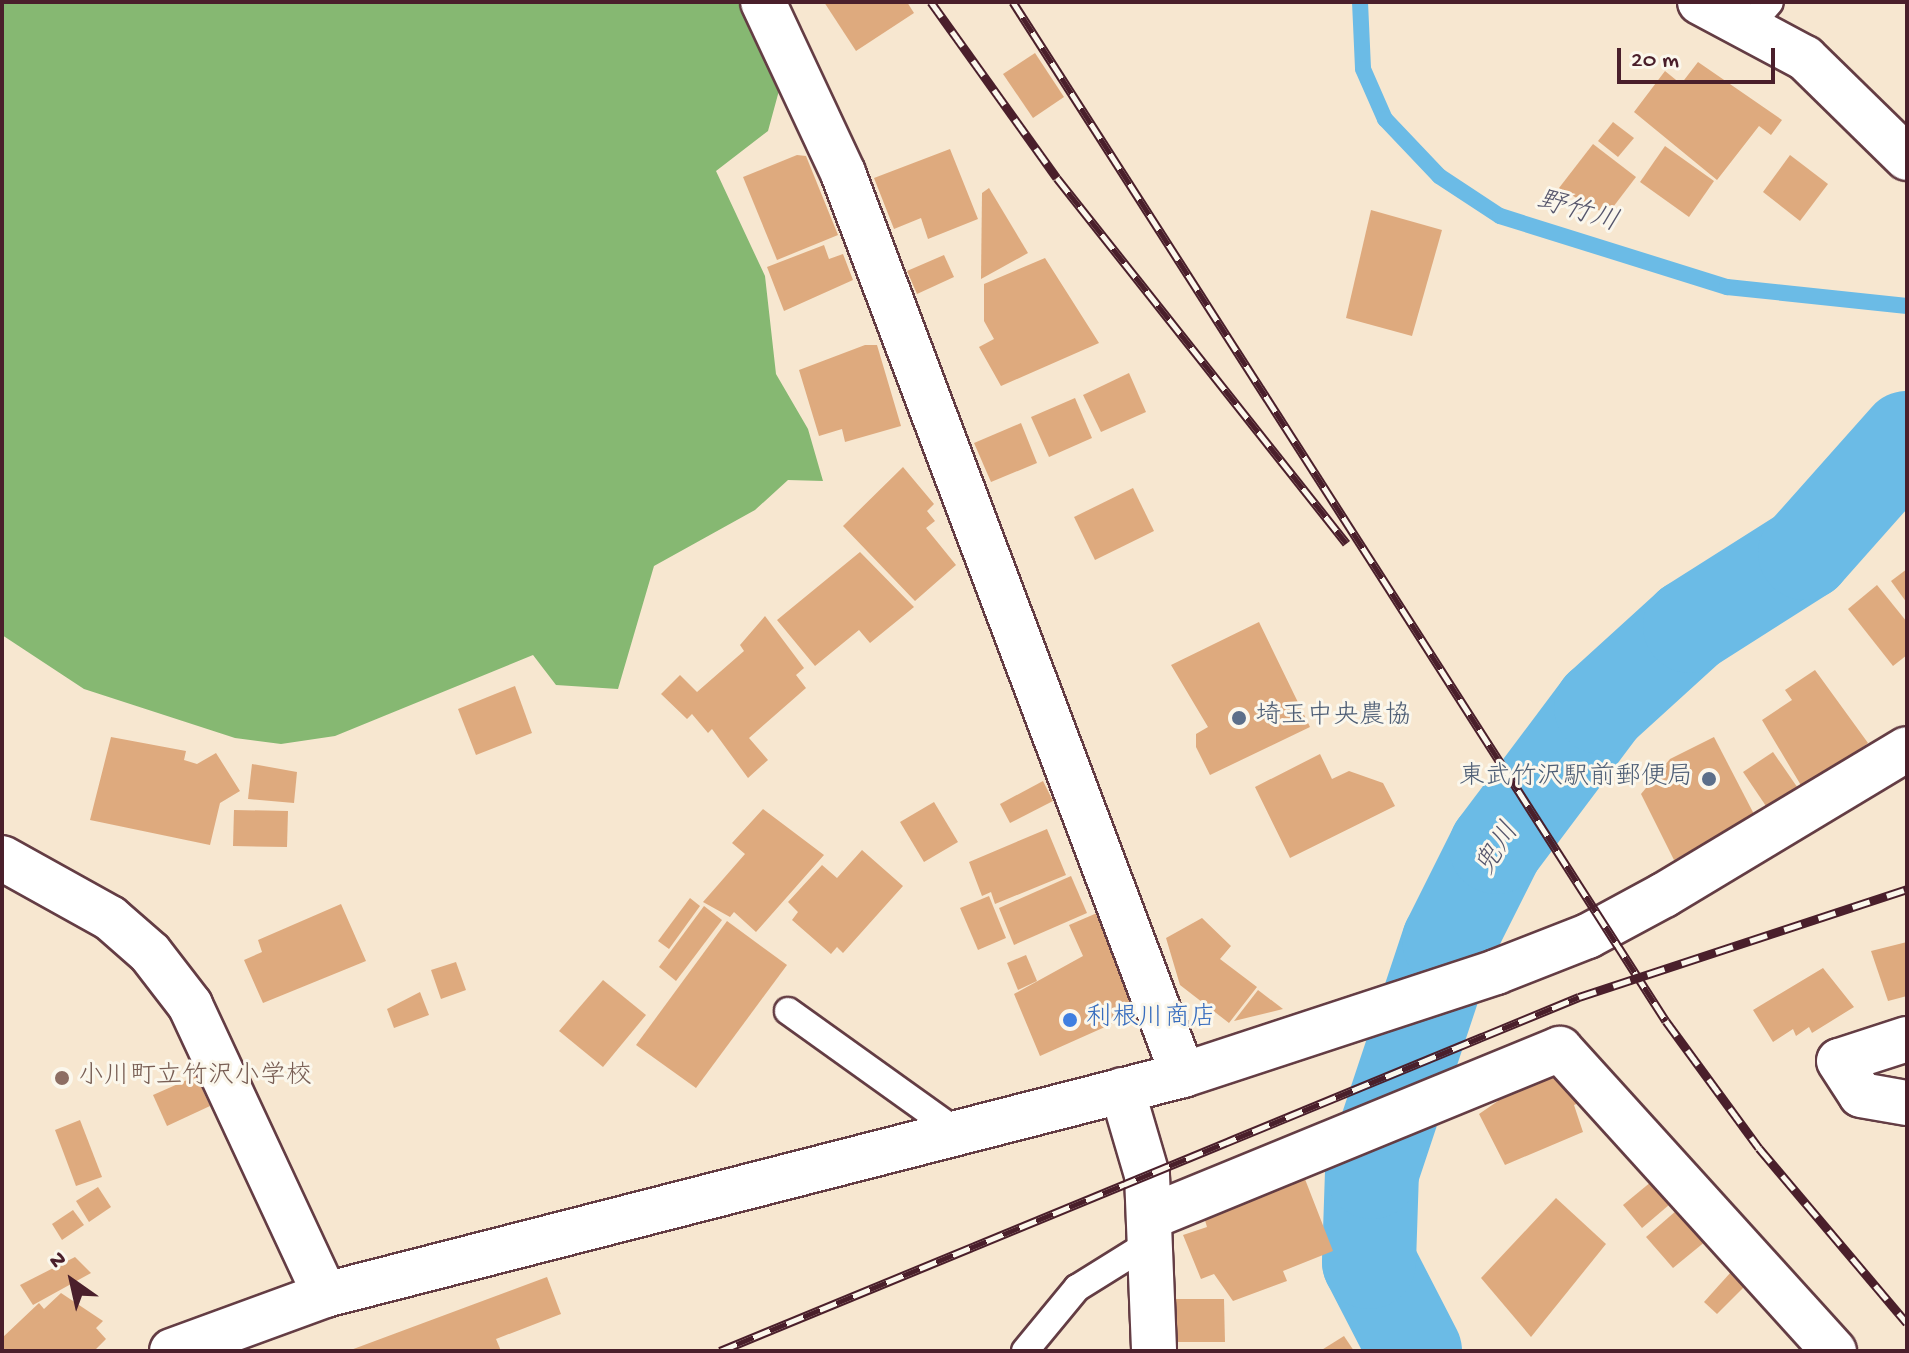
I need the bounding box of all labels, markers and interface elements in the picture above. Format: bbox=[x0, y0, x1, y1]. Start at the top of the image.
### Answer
scale bar bbox=[1621, 32, 1779, 82]
text: 20 m bbox=[1631, 47, 1679, 76]
water label: 野竹川 bbox=[1532, 185, 1622, 241]
place label: 埼玉中央農協 bbox=[1255, 702, 1411, 734]
marker: 埼玉中央農協 bbox=[1230, 709, 1248, 727]
place label: 東武竹沢駅前郵便局 bbox=[1459, 763, 1693, 795]
marker: 東武竹沢駅前郵便局 bbox=[1700, 770, 1718, 788]
water label: 兜川 bbox=[1470, 817, 1528, 883]
place label: 利根川商店 bbox=[1086, 1004, 1216, 1036]
marker: 利根川商店 bbox=[1061, 1011, 1079, 1029]
place label: 小川町立竹沢小学校 bbox=[78, 1062, 312, 1094]
marker: 小川町立竹沢小学校 bbox=[53, 1069, 71, 1087]
north arrow bbox=[32, 1241, 112, 1321]
text: N bbox=[45, 1246, 72, 1276]

